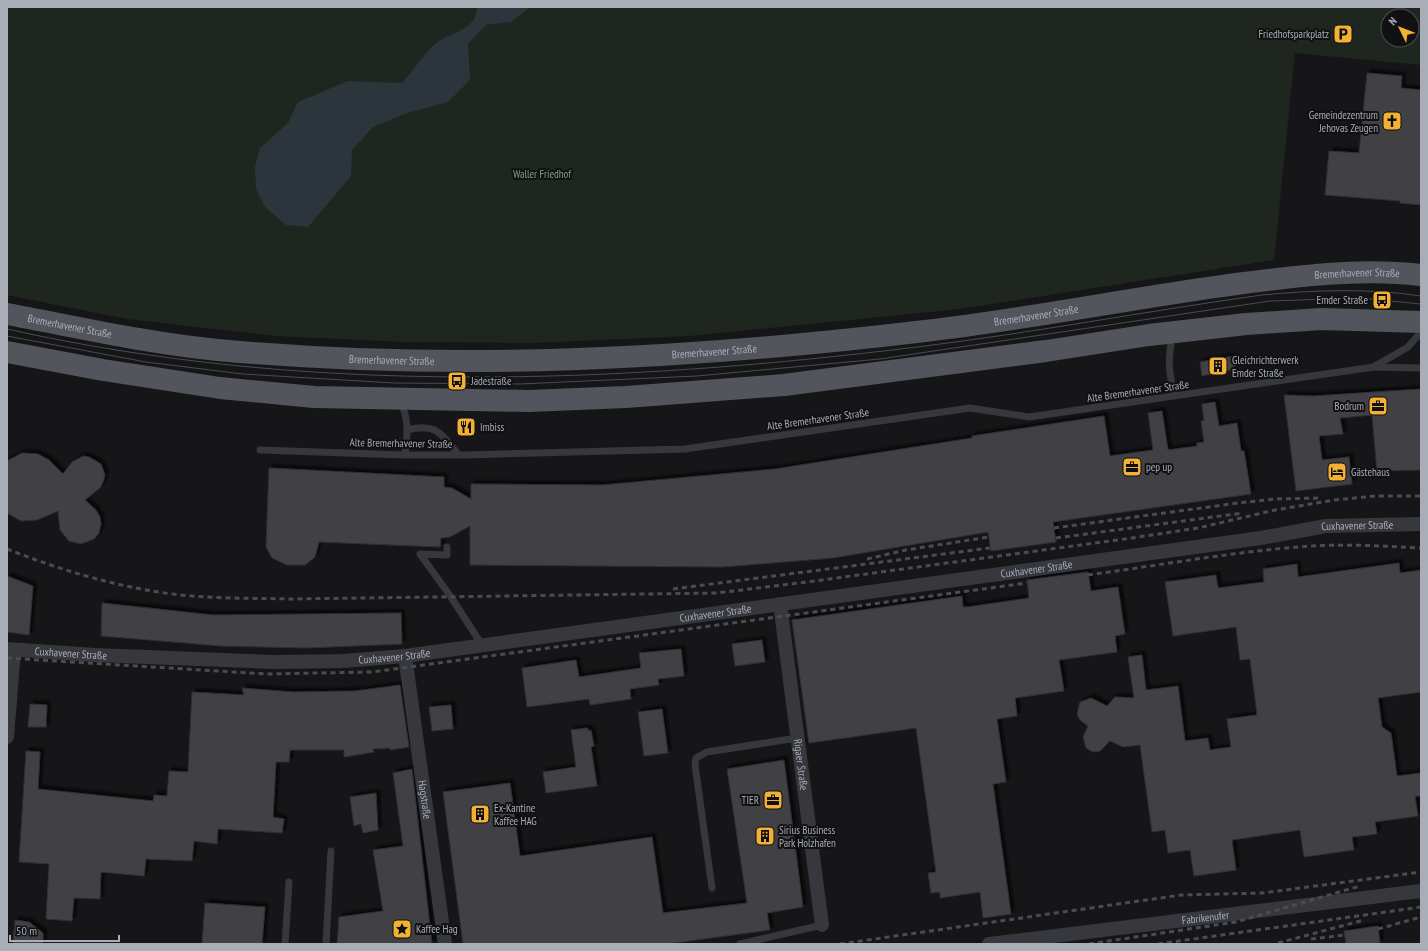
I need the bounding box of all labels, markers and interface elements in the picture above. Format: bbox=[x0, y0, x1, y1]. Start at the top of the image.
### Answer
north arrow bbox=[1380, 8, 1420, 48]
text: N bbox=[1386, 14, 1400, 28]
parking icon: Friedhofsparkplatz bbox=[1332, 23, 1354, 45]
place label: Friedhofsparkplatz bbox=[1259, 27, 1329, 41]
place label: Gemeindezentrum Jehovas Zeugen bbox=[1309, 108, 1378, 135]
church icon: Gemeindezentrum Jehovas Zeugen bbox=[1381, 110, 1403, 132]
park label: Waller Friedhof bbox=[513, 167, 572, 181]
street label: Bremerhavener Straße bbox=[1314, 265, 1401, 282]
bus stop icon: Emder Straße bbox=[1371, 289, 1393, 311]
place label: Emder Straße bbox=[1316, 293, 1368, 307]
street label: Bremerhavener Straße bbox=[993, 302, 1080, 329]
street label: Bremerhavener Straße bbox=[27, 311, 113, 341]
street label: Bremerhavener Straße bbox=[671, 341, 758, 361]
street label: Bremerhavener Straße bbox=[349, 352, 435, 368]
place label: Gleichrichterwerk Emder Straße bbox=[1232, 353, 1299, 380]
building icon: Gleichrichterwerk Emder Straße bbox=[1207, 355, 1229, 377]
bus stop icon: Jadestraße bbox=[446, 370, 468, 392]
place label: Jadestraße bbox=[470, 374, 512, 388]
street label: Alte Bremerhavener Straße bbox=[1086, 377, 1190, 405]
office icon: Bodrum bbox=[1367, 395, 1389, 417]
place label: Bodrum bbox=[1334, 399, 1364, 413]
street label: Alte Bremerhavener Straße bbox=[766, 405, 870, 433]
restaurant icon: Imbiss bbox=[455, 416, 477, 438]
place label: Imbiss bbox=[480, 420, 505, 434]
street label: Alte Bremerhavener Straße bbox=[349, 435, 453, 451]
office icon: pep up bbox=[1121, 456, 1143, 478]
place label: pep up bbox=[1146, 460, 1172, 474]
hotel icon: Gästehaus bbox=[1326, 461, 1348, 483]
place label: Gästehaus bbox=[1351, 465, 1390, 479]
street label: Cuxhavener Straße bbox=[1320, 518, 1394, 534]
street label: Cuxhavener Straße bbox=[1000, 557, 1074, 581]
street label: Cuxhavener Straße bbox=[679, 601, 753, 625]
street label: Cuxhavener Straße bbox=[34, 644, 108, 662]
street label: Cuxhavener Straße bbox=[358, 646, 432, 667]
street label: Rigaer Straße bbox=[791, 738, 811, 792]
street label: Hagstraße bbox=[415, 779, 435, 820]
office icon: TIER bbox=[762, 789, 784, 811]
place label: TIER bbox=[742, 793, 759, 807]
place label: Ex-Kantine Kaffee HAG bbox=[494, 801, 537, 828]
building icon: Ex-Kantine Kaffee HAG bbox=[469, 803, 491, 825]
place label: Sirius Business Park Holzhafen bbox=[779, 823, 836, 850]
building icon: Sirius Business Park Holzhafen bbox=[754, 825, 776, 847]
street label: Fabrikenufer bbox=[1181, 908, 1230, 927]
scale bar bbox=[10, 917, 119, 943]
place icon: Kaffee Hag bbox=[391, 918, 413, 940]
place label: Kaffee Hag bbox=[416, 922, 458, 936]
text: 50 m bbox=[16, 923, 37, 938]

